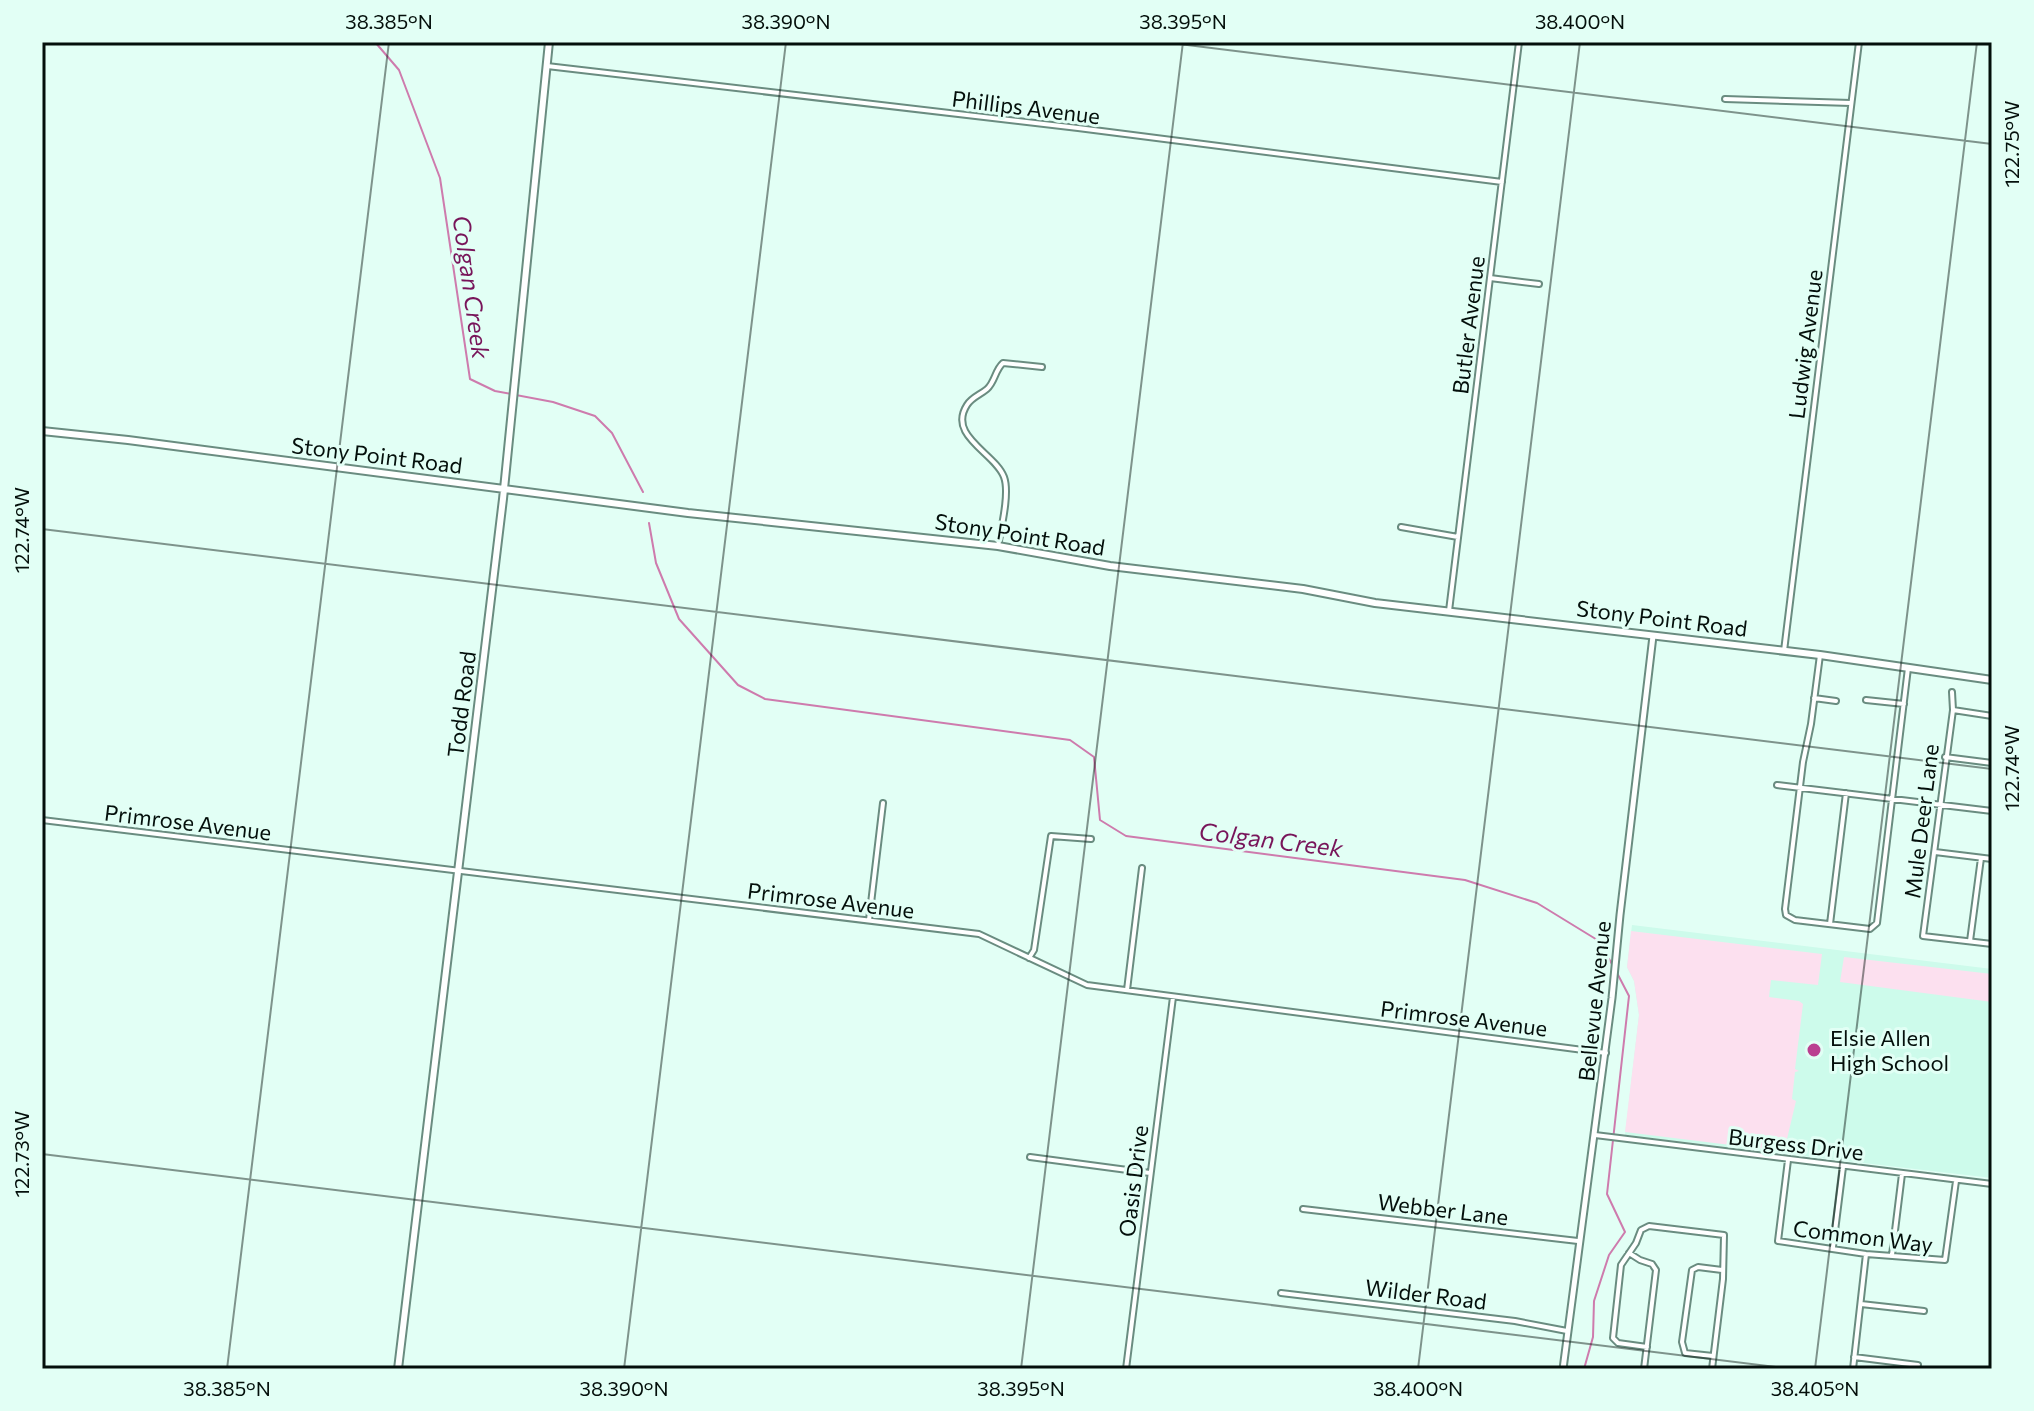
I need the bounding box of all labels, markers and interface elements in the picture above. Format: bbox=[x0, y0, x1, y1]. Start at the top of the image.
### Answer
text: 38.385°N bbox=[345, 9, 433, 33]
text: 38.390°N bbox=[742, 9, 830, 33]
text: 38.395°N bbox=[1139, 9, 1227, 33]
text: 38.400°N bbox=[1535, 9, 1625, 33]
street label: Phillips Avenue bbox=[950, 85, 1102, 129]
text: 122.75°W bbox=[1999, 100, 2023, 188]
water label: Colgan Creek bbox=[448, 213, 497, 362]
street label: Butler Avenue bbox=[1446, 254, 1490, 396]
street label: Ludwig Avenue bbox=[1782, 268, 1828, 420]
street label: Stony Point Road bbox=[290, 431, 464, 479]
text: 122.74°W bbox=[9, 487, 33, 573]
street label: Stony Point Road bbox=[933, 507, 1107, 561]
street label: Stony Point Road bbox=[1575, 594, 1749, 642]
street label: Todd Road bbox=[441, 649, 481, 759]
text: 122.74°W bbox=[1999, 725, 2023, 811]
street label: Mule Deer Lane bbox=[1898, 742, 1944, 900]
street label: Primrose Avenue bbox=[103, 798, 273, 846]
water label: Colgan Creek bbox=[1197, 816, 1345, 862]
street label: Primrose Avenue bbox=[746, 876, 916, 924]
street label: Bellevue Avenue bbox=[1572, 920, 1616, 1082]
street label: Primrose Avenue bbox=[1379, 994, 1549, 1042]
place label: Elsie Allen High School bbox=[1830, 1024, 1949, 1076]
marker: Elsie Allen High School bbox=[1805, 1041, 1823, 1059]
text: 122.73°W bbox=[9, 1111, 33, 1198]
street label: Burgess Drive bbox=[1727, 1122, 1865, 1166]
street label: Oasis Drive bbox=[1113, 1124, 1153, 1238]
street label: Webber Lane bbox=[1376, 1188, 1510, 1230]
street label: Common Way bbox=[1792, 1214, 1934, 1258]
street label: Wilder Road bbox=[1364, 1273, 1488, 1315]
text: 38.385°N bbox=[183, 1376, 271, 1400]
text: 38.390°N bbox=[580, 1376, 668, 1400]
text: 38.395°N bbox=[977, 1376, 1065, 1400]
text: 38.400°N bbox=[1373, 1376, 1463, 1400]
text: 38.405°N bbox=[1771, 1376, 1859, 1400]

